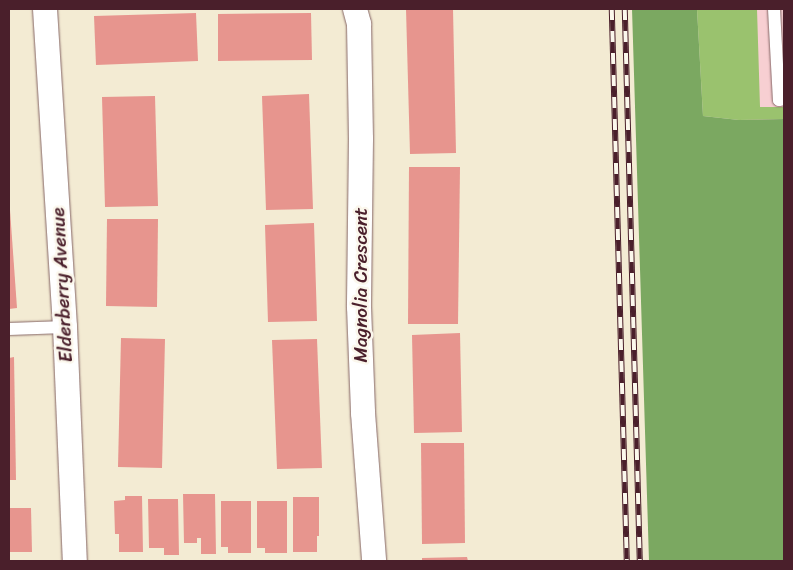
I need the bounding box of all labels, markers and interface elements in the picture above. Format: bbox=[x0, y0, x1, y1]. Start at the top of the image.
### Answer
street label: Elderberry Avenue bbox=[47, 207, 77, 363]
street label: Magnolia Crescent bbox=[350, 207, 372, 363]

